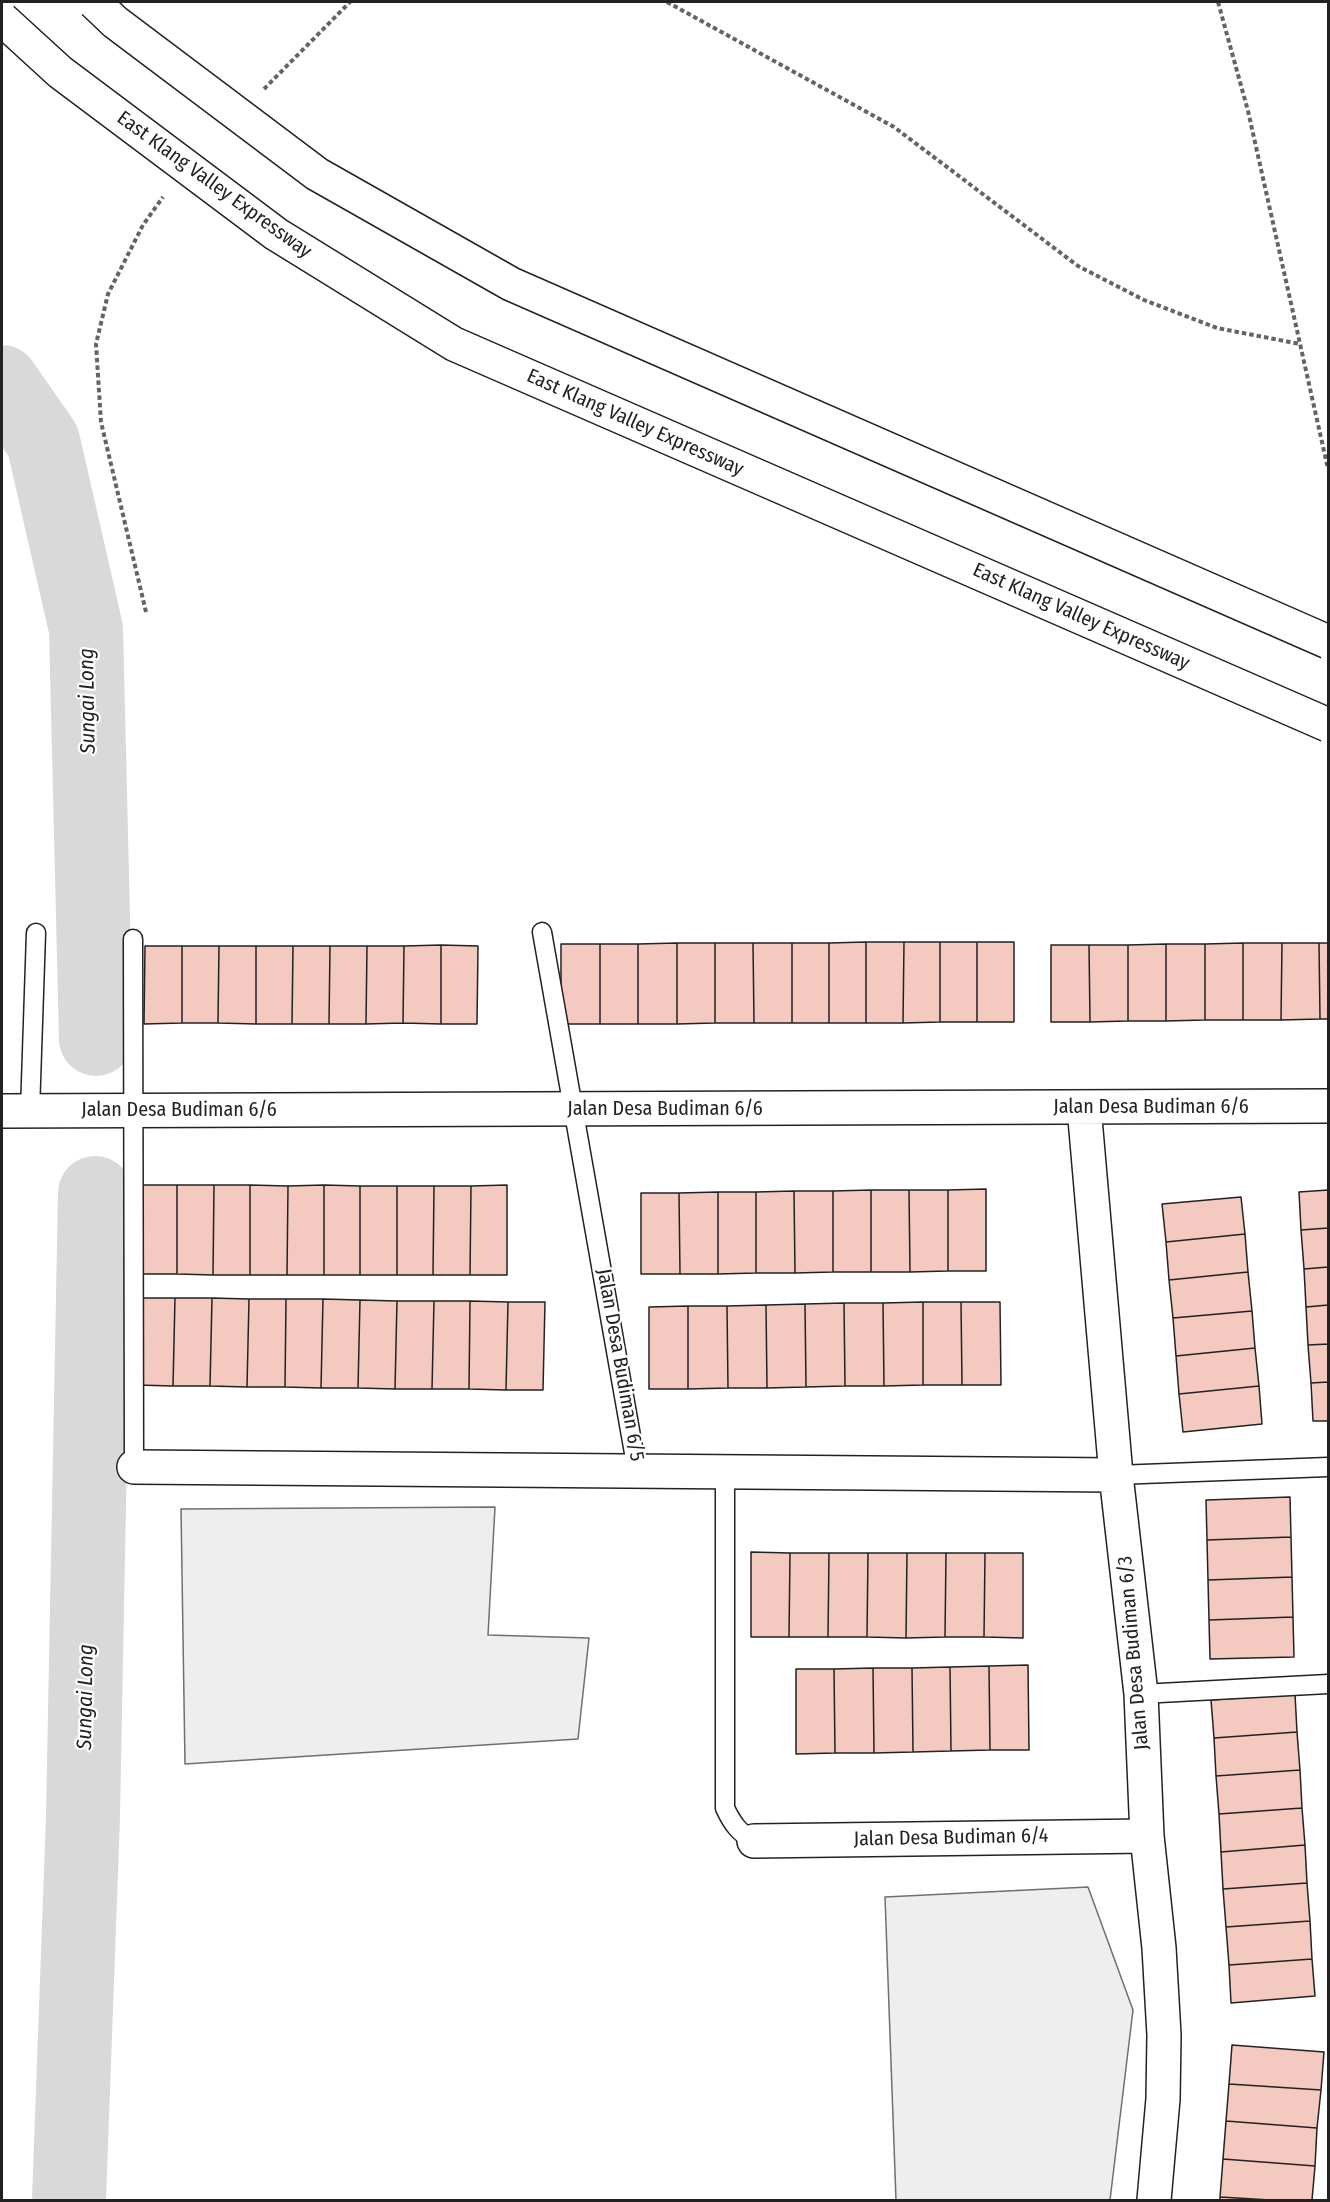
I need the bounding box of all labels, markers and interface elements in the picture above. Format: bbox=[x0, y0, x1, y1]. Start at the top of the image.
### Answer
street label: East Klang Valley Expressway bbox=[112, 106, 316, 264]
street label: East Klang Valley Expressway bbox=[523, 364, 747, 482]
street label: East Klang Valley Expressway bbox=[969, 558, 1193, 676]
water label: Sungai Long bbox=[74, 648, 102, 754]
street label: Jalan Desa Budiman 6/6 bbox=[1053, 1095, 1249, 1119]
street label: Jalan Desa Budiman 6/6 bbox=[567, 1097, 763, 1121]
street label: Jalan Desa Budiman 6/6 bbox=[81, 1098, 277, 1122]
street label: Jalan Desa Budiman 6/5 bbox=[591, 1267, 649, 1463]
street label: Jalan Desa Budiman 6/3 bbox=[1114, 1555, 1154, 1751]
water label: Sungai Long bbox=[72, 1644, 100, 1750]
street label: Jalan Desa Budiman 6/4 bbox=[853, 1824, 1049, 1852]

